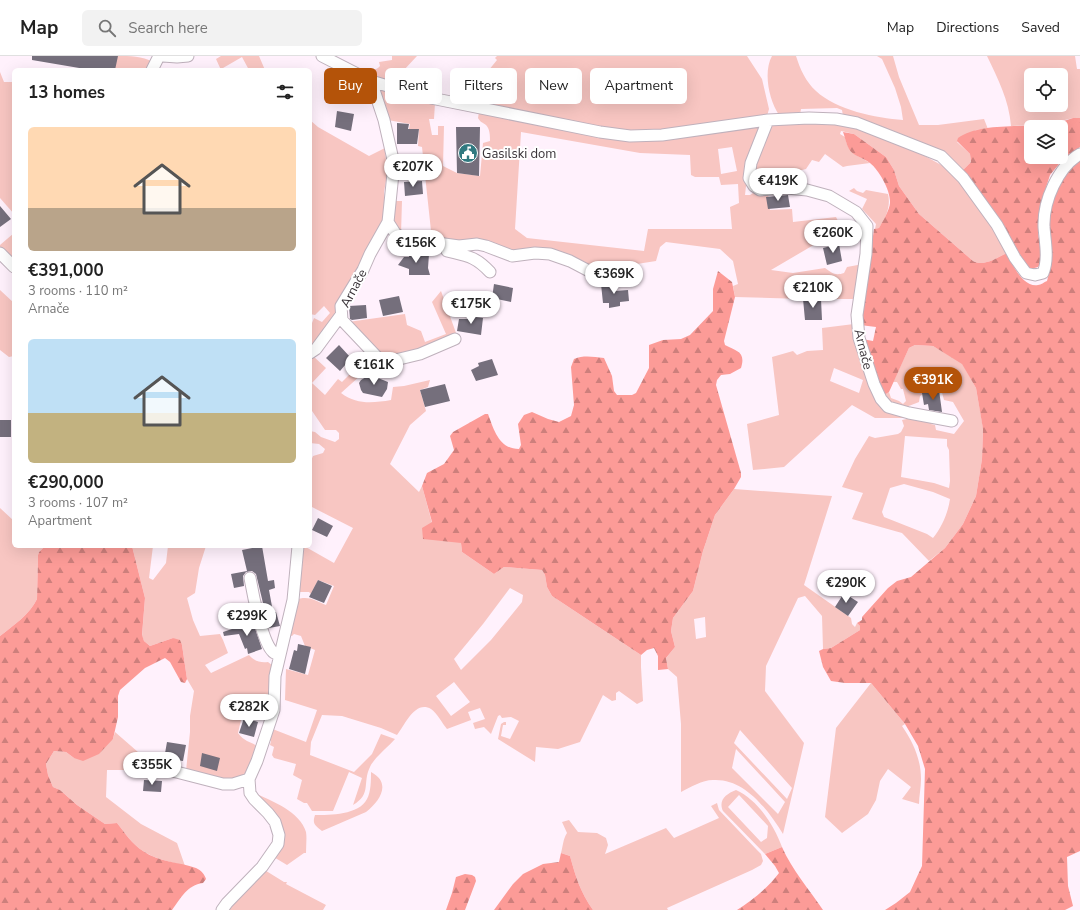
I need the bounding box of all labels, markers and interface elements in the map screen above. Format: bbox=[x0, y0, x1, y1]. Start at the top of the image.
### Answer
search box bbox=[82, 10, 362, 46]
text: Map bbox=[20, 15, 58, 41]
icon: search bbox=[96, 17, 118, 39]
text: Search here bbox=[128, 18, 208, 38]
text: Map bbox=[887, 18, 914, 37]
text: Directions bbox=[936, 18, 999, 37]
text: Saved bbox=[1021, 18, 1060, 37]
chip: Buy bbox=[324, 68, 377, 104]
chip: Rent bbox=[385, 68, 442, 104]
chip: Filters bbox=[450, 68, 517, 104]
chip: New bbox=[525, 68, 582, 104]
chip: Apartment bbox=[590, 68, 687, 104]
map controls bbox=[1024, 68, 1068, 164]
button: locate bbox=[1024, 68, 1068, 112]
text: 13 homes bbox=[28, 81, 105, 104]
icon: filters bbox=[274, 81, 296, 103]
button: layers bbox=[1024, 120, 1068, 164]
public building icon: Gasilski dom bbox=[457, 142, 479, 164]
place label: Gasilski dom bbox=[482, 145, 556, 163]
icon: home bbox=[126, 153, 198, 225]
pin: €207K bbox=[385, 154, 441, 188]
text: €207K bbox=[393, 158, 433, 176]
pin: €419K bbox=[750, 168, 806, 202]
text: €419K bbox=[758, 172, 798, 190]
pin: €260K bbox=[805, 220, 861, 254]
text: €260K bbox=[813, 224, 853, 242]
pin: €156K bbox=[388, 230, 444, 264]
text: €156K bbox=[396, 234, 436, 252]
text: €391,000 bbox=[28, 259, 104, 282]
pin: €369K bbox=[586, 261, 642, 295]
text: €369K bbox=[594, 265, 634, 283]
street label: Arnače bbox=[336, 266, 372, 311]
pin: €210K bbox=[785, 275, 841, 309]
text: €210K bbox=[793, 279, 833, 297]
text: 3 rooms · 110 m² bbox=[28, 282, 128, 300]
pin: €175K bbox=[443, 291, 499, 325]
text: €175K bbox=[451, 295, 491, 313]
text: Arnače bbox=[28, 300, 69, 318]
street label: Arnače bbox=[849, 327, 877, 371]
pin: €161K bbox=[346, 352, 402, 386]
text: €161K bbox=[354, 356, 394, 374]
icon: home bbox=[126, 365, 198, 437]
pin: €391K bbox=[905, 367, 961, 401]
text: €391K bbox=[913, 371, 953, 389]
text: €290,000 bbox=[28, 471, 104, 494]
text: 3 rooms · 107 m² bbox=[28, 494, 128, 512]
text: Apartment bbox=[28, 512, 91, 530]
pin: €290K bbox=[818, 570, 874, 604]
text: €290K bbox=[826, 574, 866, 592]
pin: €299K bbox=[219, 603, 275, 637]
text: €299K bbox=[227, 607, 267, 625]
pin: €282K bbox=[221, 694, 277, 728]
text: €282K bbox=[229, 698, 269, 716]
pin: €355K bbox=[124, 752, 180, 786]
text: €355K bbox=[132, 756, 172, 774]

